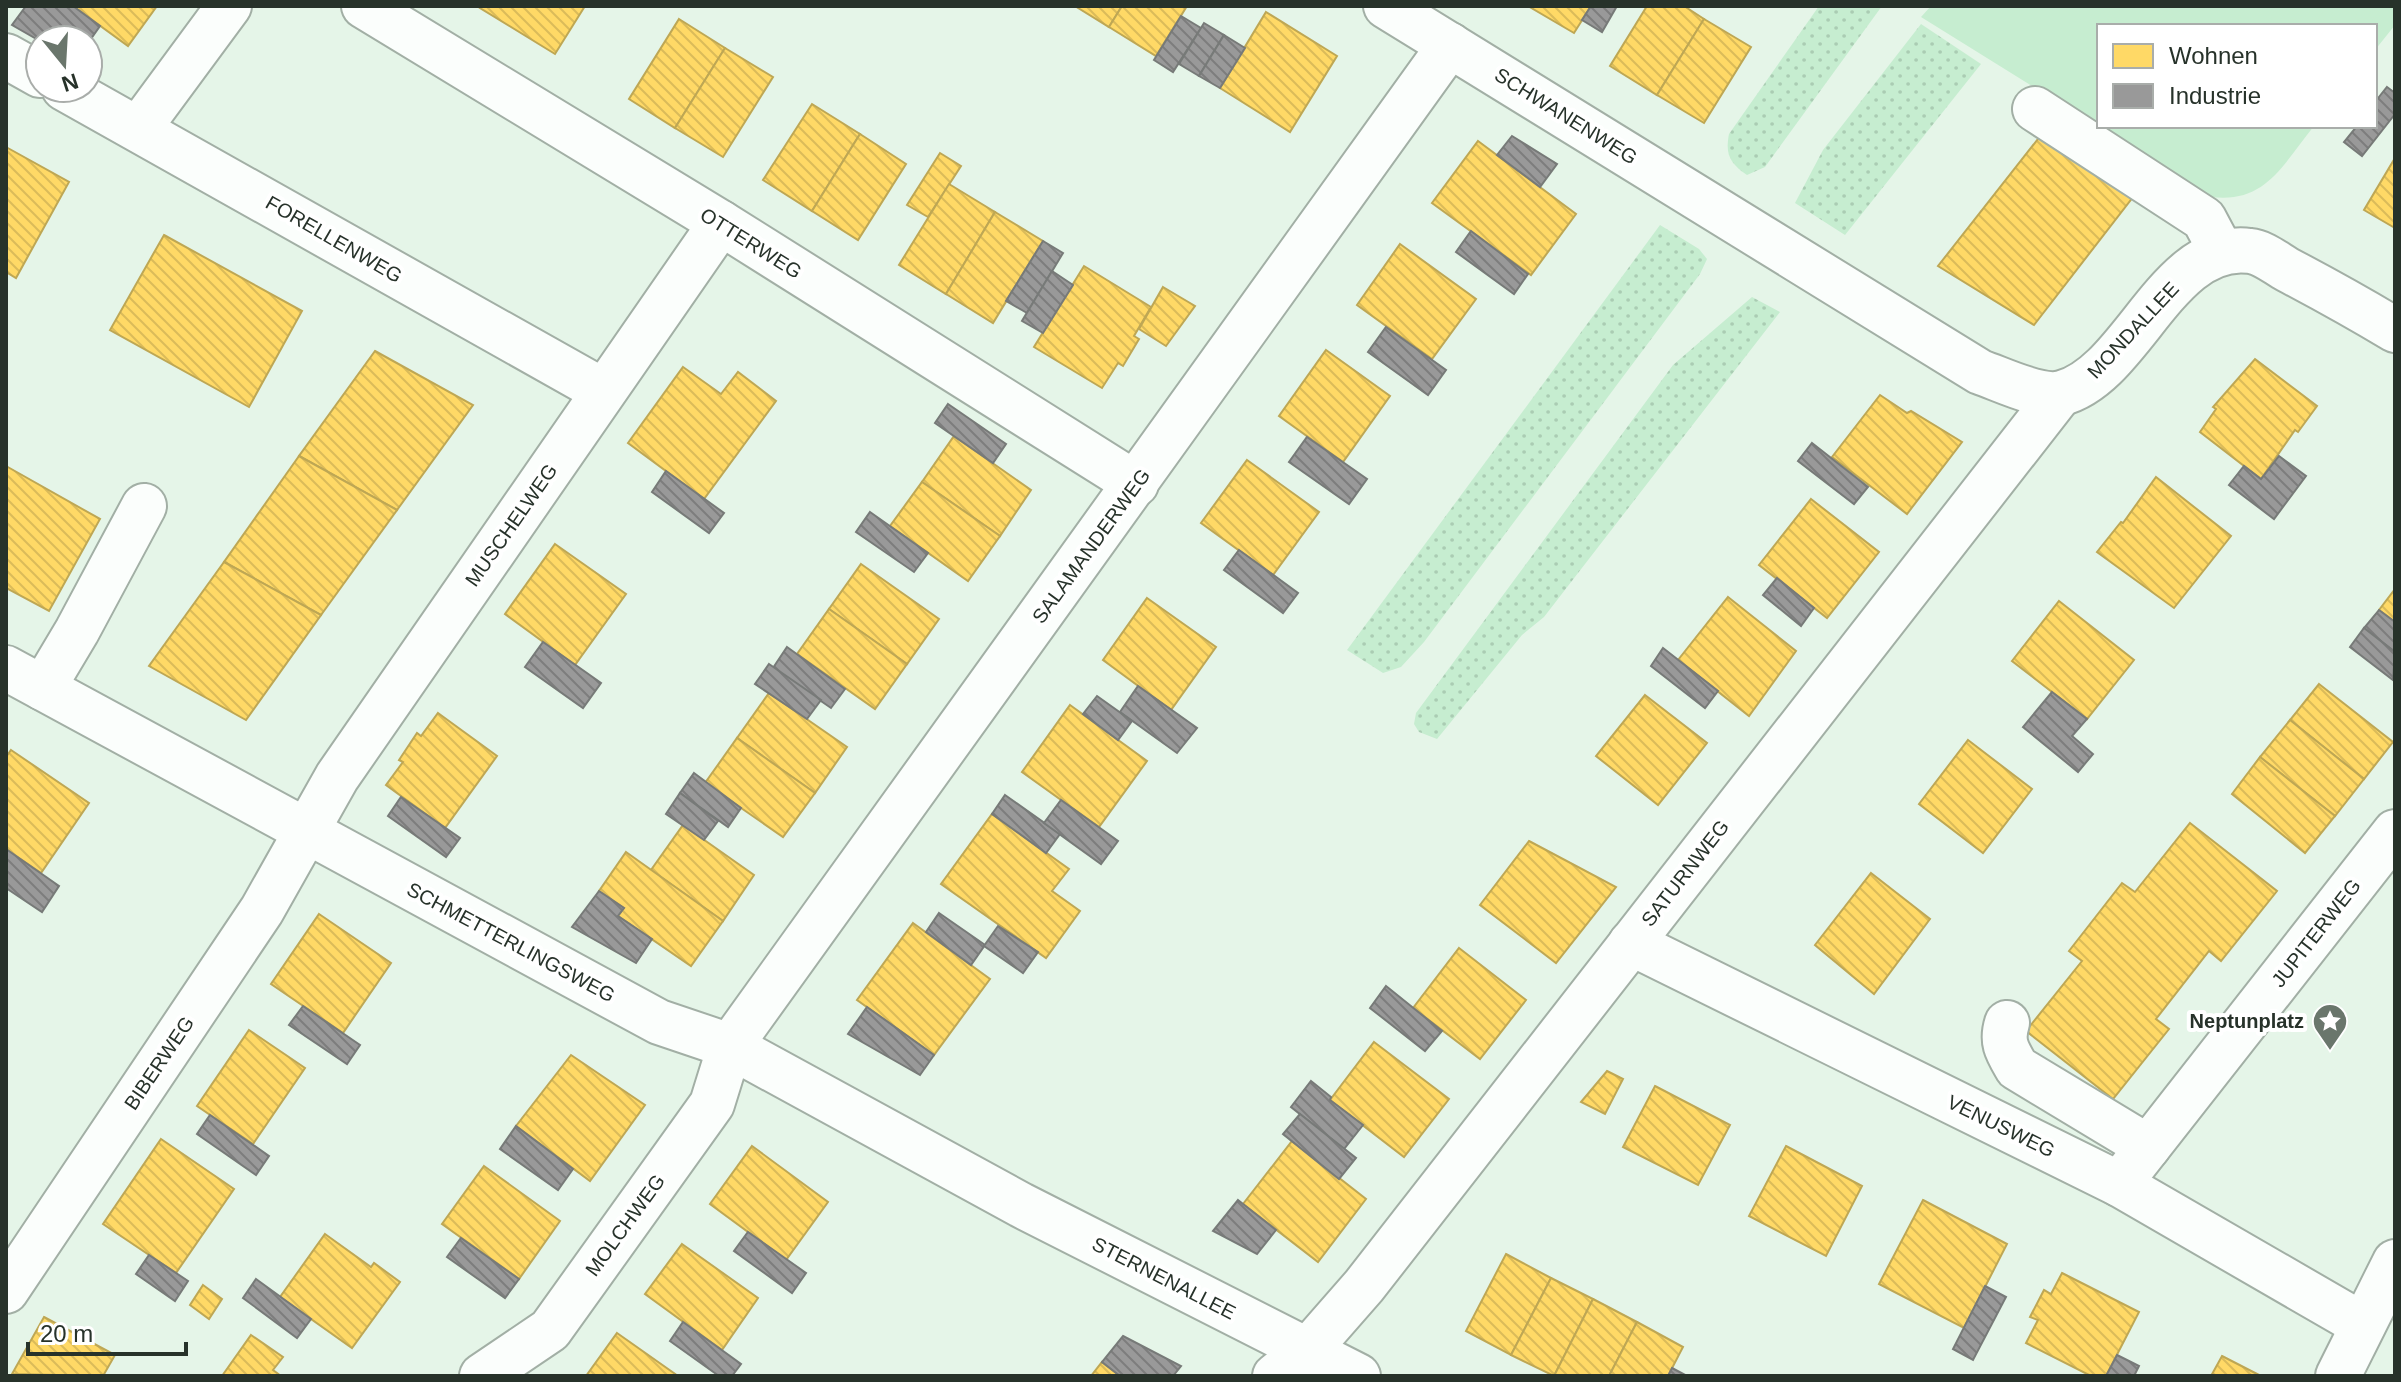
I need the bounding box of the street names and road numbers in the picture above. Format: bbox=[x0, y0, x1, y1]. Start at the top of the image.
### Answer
street label: SCHWANENWEG bbox=[1491, 63, 1641, 169]
street label: FORELLENWEG bbox=[262, 191, 406, 287]
street label: OTTERWEG bbox=[696, 203, 806, 283]
street label: MONDALLEE bbox=[2083, 277, 2183, 383]
street label: MUSCHELWEG bbox=[461, 460, 561, 590]
street label: SALAMANDERWEG bbox=[1028, 465, 1154, 627]
street label: SATURNWEG bbox=[1637, 816, 1733, 930]
street label: JUPITERWEG bbox=[2267, 875, 2365, 991]
street label: SCHMETTERLINGSWEG bbox=[403, 878, 619, 1006]
street label: BIBERWEG bbox=[120, 1012, 198, 1114]
street label: VENUSWEG bbox=[1944, 1091, 2058, 1161]
street label: MOLCHWEG bbox=[581, 1170, 669, 1280]
street label: STERNENALLEE bbox=[1089, 1232, 1239, 1324]

